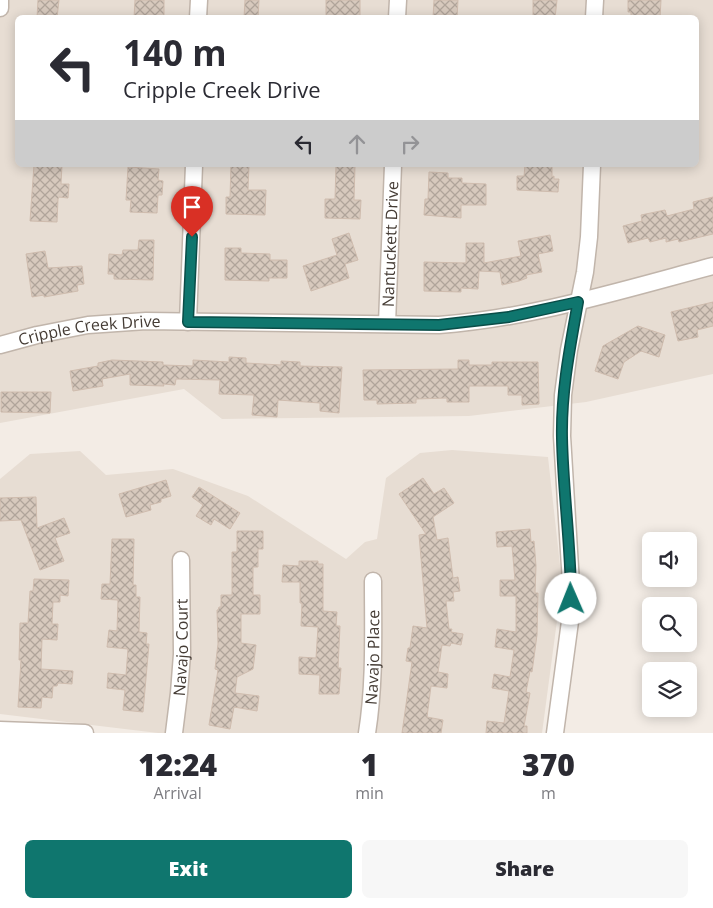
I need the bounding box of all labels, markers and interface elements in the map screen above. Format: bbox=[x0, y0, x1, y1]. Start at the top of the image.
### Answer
text: 140 m bbox=[123, 29, 227, 76]
icon: left bbox=[40, 35, 105, 100]
text: Cripple Creek Drive bbox=[123, 74, 321, 104]
icon: left bbox=[290, 130, 318, 158]
icon: ahead bbox=[343, 130, 371, 158]
icon: right bbox=[396, 130, 424, 158]
street label: Nantuckett Drive bbox=[377, 181, 403, 307]
pin bbox=[171, 186, 213, 237]
icon: arrive bbox=[178, 193, 206, 221]
street label: Cripple Creek Drive bbox=[16, 310, 161, 351]
map controls bbox=[642, 532, 697, 717]
button: sound bbox=[642, 532, 697, 587]
position arrow bbox=[544, 572, 596, 624]
button: search bbox=[642, 597, 697, 652]
street label: Navajo Court bbox=[168, 598, 193, 697]
street label: Navajo Place bbox=[360, 610, 384, 706]
button: layers bbox=[642, 662, 697, 717]
text: 12:24 bbox=[138, 744, 217, 785]
text: 1 bbox=[361, 744, 378, 785]
text: 370 bbox=[522, 744, 575, 785]
text: Arrival bbox=[154, 782, 202, 804]
text: min bbox=[355, 782, 384, 804]
text: m bbox=[541, 782, 556, 804]
button: Exit bbox=[25, 840, 352, 898]
button: Share bbox=[362, 840, 688, 898]

